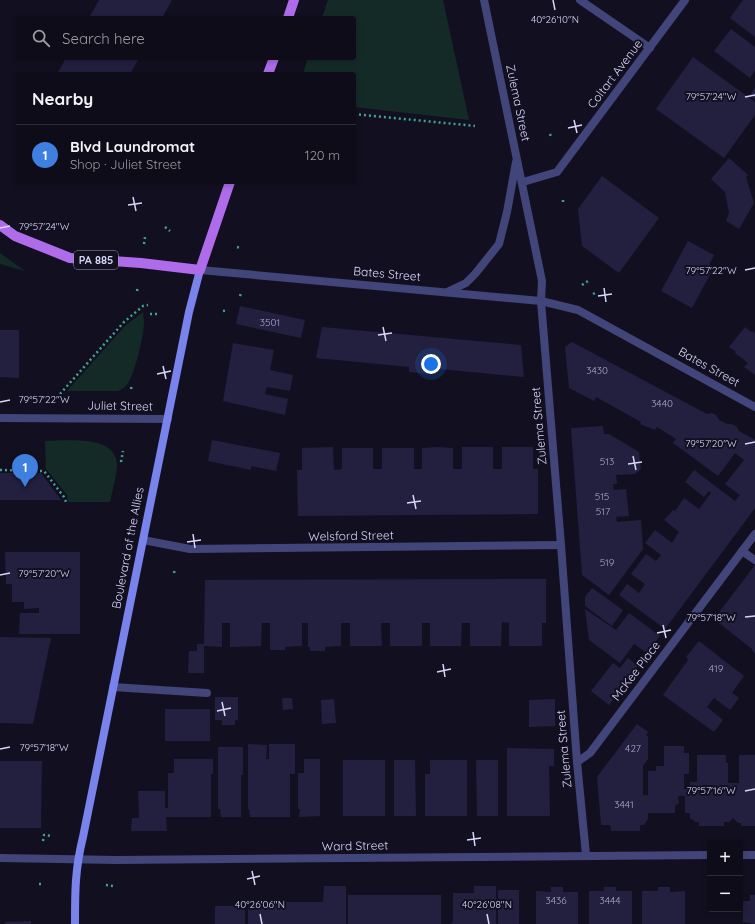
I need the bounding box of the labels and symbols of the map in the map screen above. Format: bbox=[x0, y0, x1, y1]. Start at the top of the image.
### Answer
text: 40°26'10"N bbox=[531, 13, 579, 26]
street label: Coltart Avenue bbox=[584, 36, 645, 111]
street label: Zulema Street bbox=[503, 63, 534, 143]
text: 79°57'24"W bbox=[686, 90, 737, 103]
text: 79°57'24"W bbox=[19, 220, 70, 233]
road number: PA 885 bbox=[74, 251, 118, 269]
street label: Bates Street bbox=[353, 263, 421, 284]
text: 79°57'22"W bbox=[685, 264, 737, 277]
house number: 3501 bbox=[260, 316, 280, 329]
street label: Bates Street bbox=[676, 344, 742, 390]
your location bbox=[421, 354, 441, 374]
house number: 3430 bbox=[586, 364, 608, 377]
street label: Zulema Street bbox=[528, 386, 549, 466]
text: 79°57'22"W bbox=[18, 393, 70, 406]
street label: Juliet Street bbox=[87, 397, 153, 414]
house number: 3440 bbox=[651, 397, 673, 410]
text: 79°57'20"W bbox=[685, 437, 737, 450]
pin: 1 bbox=[12, 454, 38, 487]
house number: 513 bbox=[600, 455, 614, 468]
street label: Boulevard of the Allies bbox=[108, 485, 147, 610]
house number: 515 bbox=[595, 490, 609, 503]
house number: 517 bbox=[596, 505, 610, 518]
street label: Welsford Street bbox=[308, 527, 394, 544]
house number: 519 bbox=[600, 556, 615, 569]
text: 79°57'20"W bbox=[18, 567, 70, 580]
text: 79°57'18"W bbox=[686, 611, 736, 624]
street label: McKee Place bbox=[608, 638, 663, 704]
house number: 419 bbox=[709, 662, 724, 675]
street label: Zulema Street bbox=[553, 709, 574, 789]
text: 79°57'18"W bbox=[19, 741, 69, 754]
house number: 427 bbox=[625, 742, 641, 755]
text: 79°57'16"W bbox=[686, 784, 736, 797]
house number: 3441 bbox=[614, 798, 634, 811]
street label: Ward Street bbox=[322, 837, 388, 854]
house number: 3436 bbox=[545, 894, 567, 907]
house number: 3444 bbox=[599, 894, 621, 907]
text: 40°26'06"N bbox=[235, 898, 285, 911]
text: 40°26'08"N bbox=[462, 898, 512, 911]

